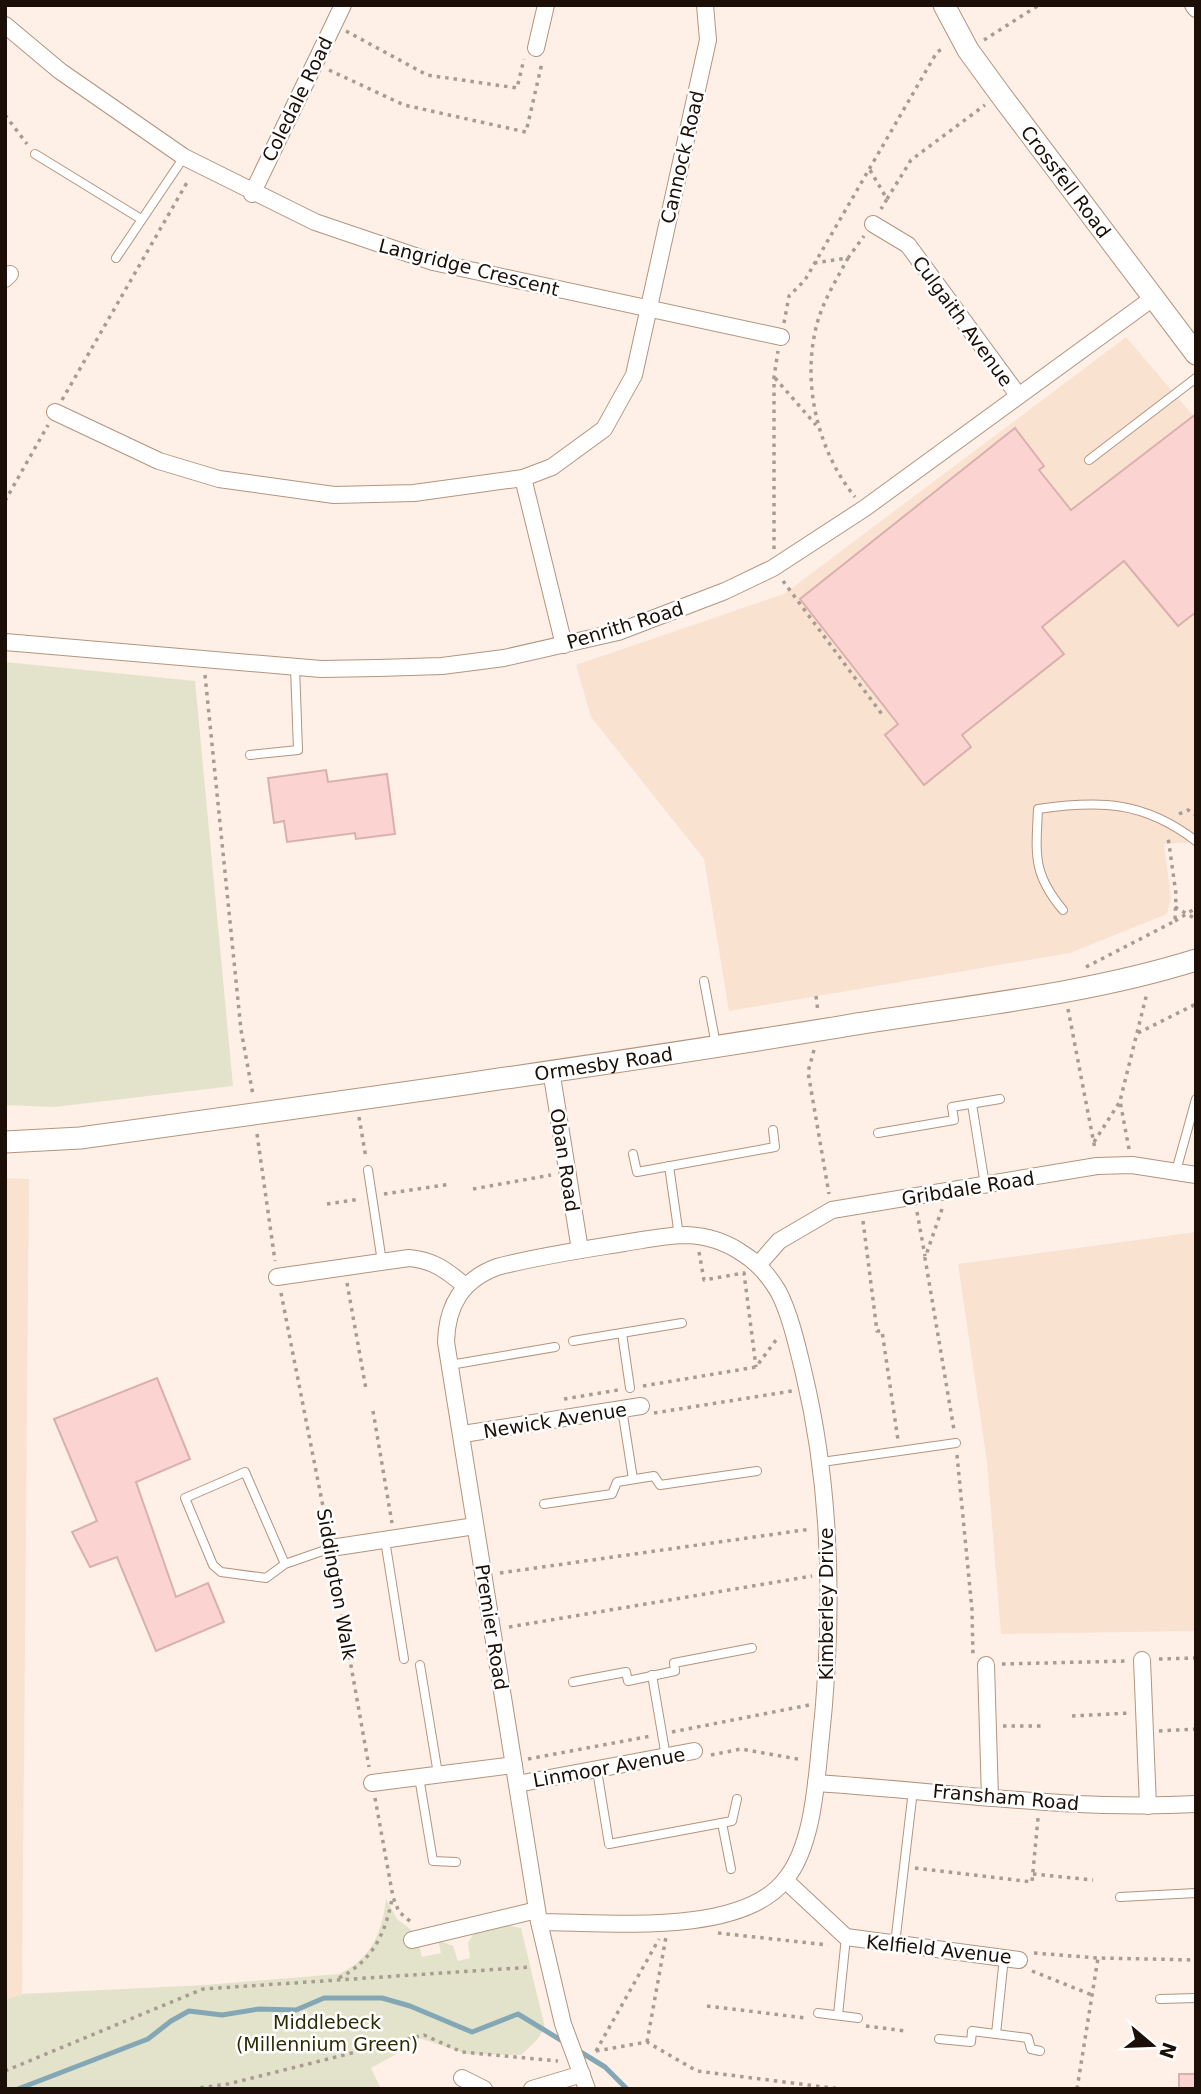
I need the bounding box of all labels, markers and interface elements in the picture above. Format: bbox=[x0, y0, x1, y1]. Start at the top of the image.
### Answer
street label: Coledale Road bbox=[257, 33, 337, 165]
street label: Cannock Road bbox=[656, 88, 708, 226]
street label: Crossfell Road bbox=[1017, 121, 1115, 242]
street label: Langridge Crescent bbox=[377, 234, 561, 300]
street label: Culgaith Avenue bbox=[908, 252, 1018, 390]
street label: Penrith Road bbox=[564, 597, 686, 653]
street label: Ormesby Road bbox=[533, 1042, 674, 1085]
street label: Oban Road bbox=[546, 1107, 584, 1213]
street label: Gribdale Road bbox=[900, 1167, 1036, 1209]
street label: Newick Avenue bbox=[482, 1398, 628, 1442]
street label: Siddington Walk bbox=[313, 1507, 361, 1661]
street label: Kimberley Drive bbox=[815, 1528, 837, 1680]
street label: Premier Road bbox=[471, 1562, 513, 1692]
street label: Linmoor Avenue bbox=[531, 1743, 687, 1791]
street label: Fransham Road bbox=[932, 1780, 1080, 1814]
street label: Kelfield Avenue bbox=[865, 1930, 1013, 1968]
north arrow bbox=[1117, 2010, 1187, 2080]
park label: Middlebeck (Millennium Green) bbox=[236, 2011, 418, 2055]
text: N bbox=[1155, 2039, 1181, 2062]

